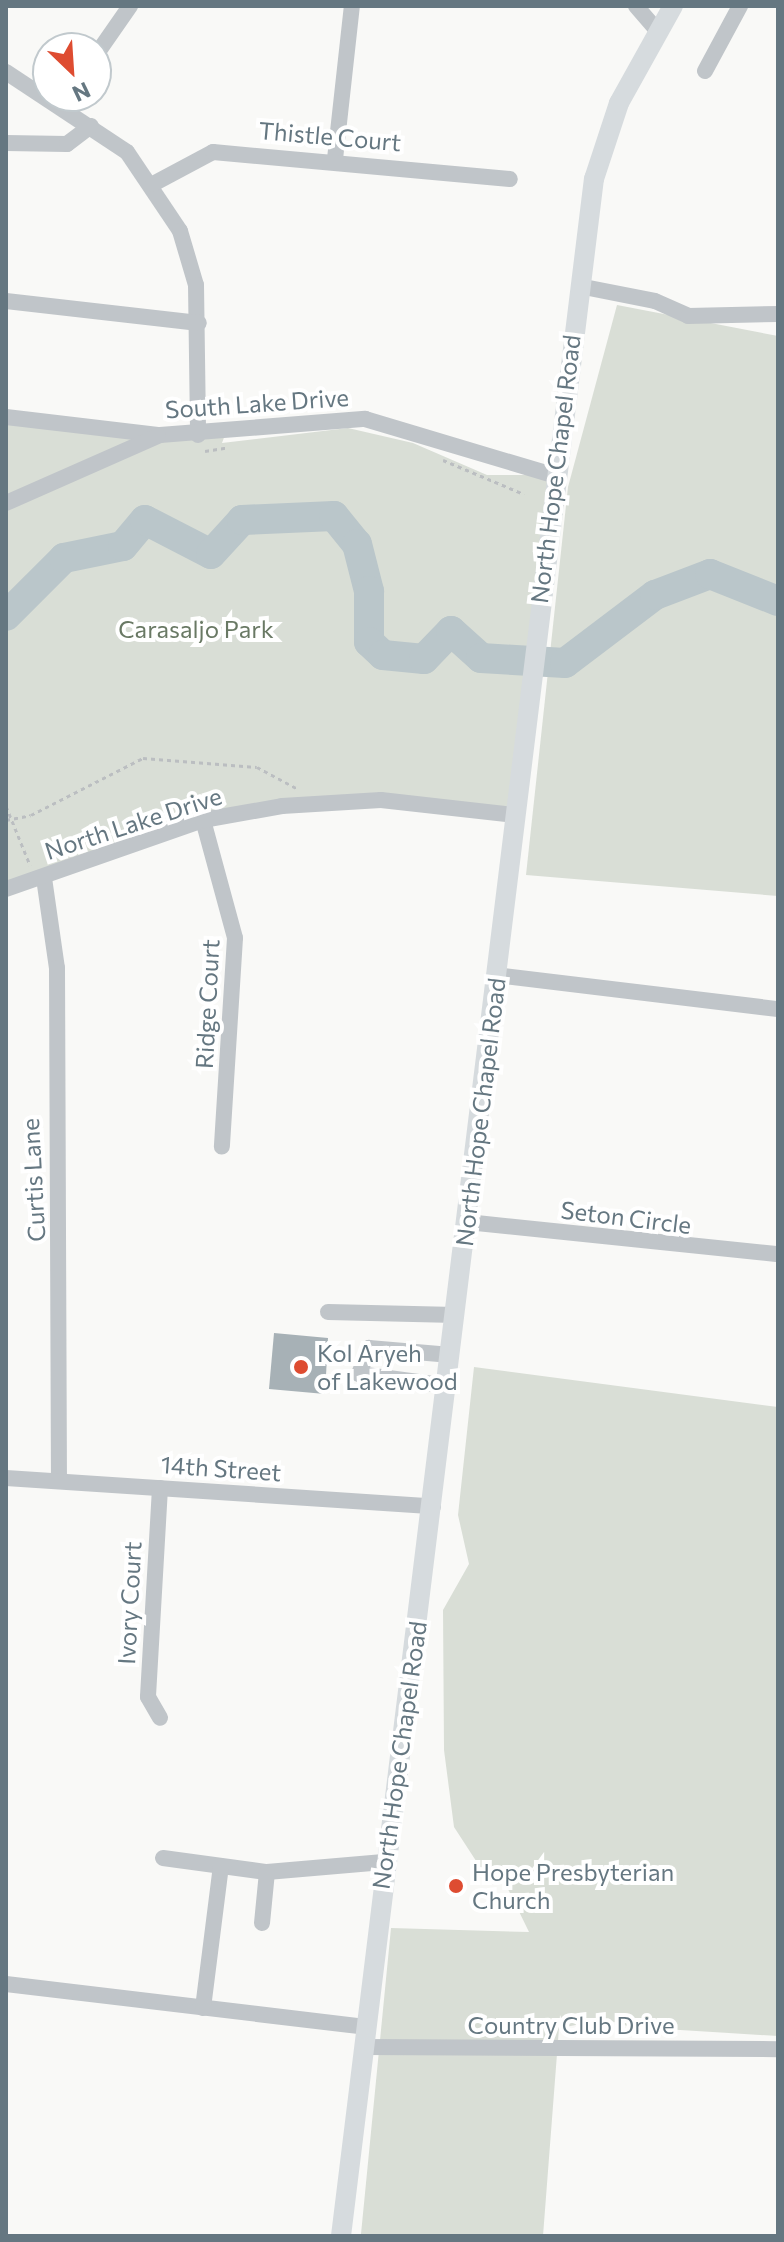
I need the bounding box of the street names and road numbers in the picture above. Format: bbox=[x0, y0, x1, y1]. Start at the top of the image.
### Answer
street label: Thistle Court bbox=[258, 115, 402, 157]
street label: North Hope Chapel Road bbox=[524, 333, 586, 605]
street label: South Lake Drive bbox=[164, 382, 350, 424]
street label: North Lake Drive bbox=[41, 781, 225, 865]
street label: Ridge Court bbox=[189, 938, 225, 1070]
street label: North Hope Chapel Road bbox=[449, 976, 511, 1248]
street label: Curtis Lane bbox=[15, 1118, 51, 1242]
street label: Seton Circle bbox=[559, 1195, 693, 1239]
street label: 14th Street bbox=[160, 1449, 282, 1487]
street label: Ivory Court bbox=[111, 1541, 147, 1665]
street label: North Hope Chapel Road bbox=[366, 1619, 432, 1891]
street label: Country Club Drive bbox=[467, 2011, 675, 2039]

